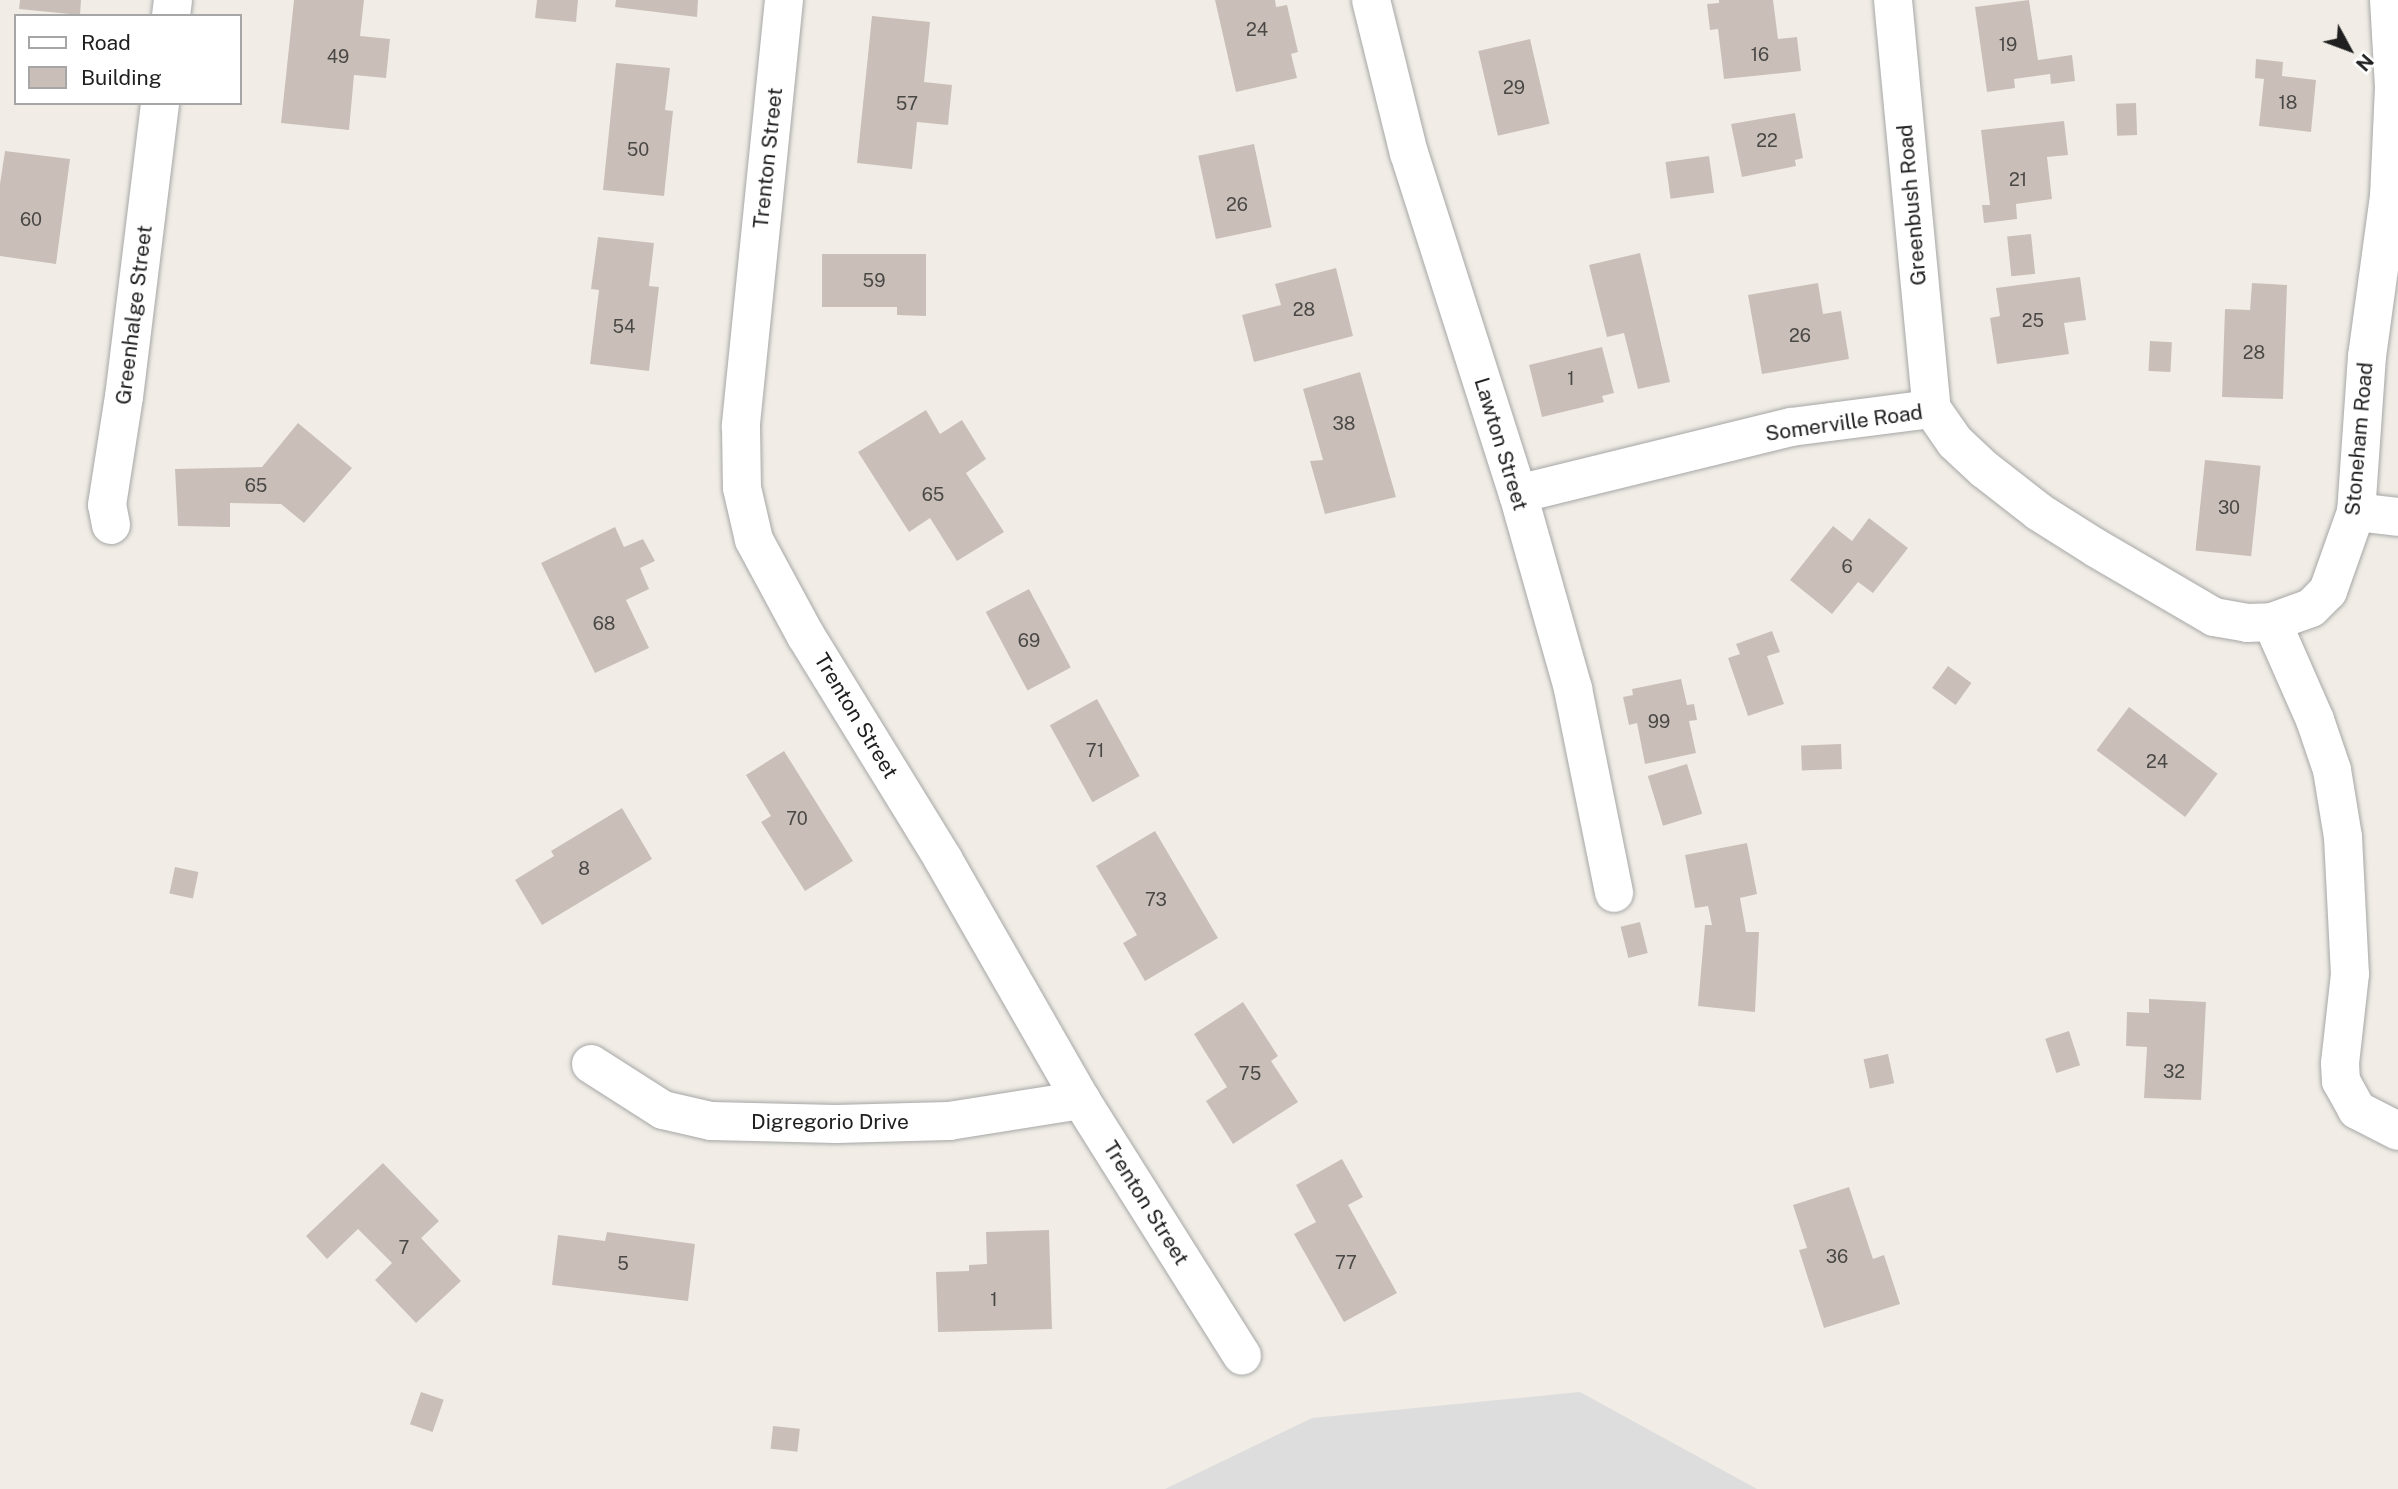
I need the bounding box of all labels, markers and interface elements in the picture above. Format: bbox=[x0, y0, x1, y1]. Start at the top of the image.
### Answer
legend bbox=[14, 14, 242, 105]
north arrow bbox=[2314, 14, 2384, 84]
house number: 24 bbox=[1246, 19, 1268, 41]
text: Road bbox=[81, 30, 131, 55]
house number: 19 bbox=[1999, 34, 2017, 56]
house number: 16 bbox=[1751, 44, 1769, 66]
house number: 49 bbox=[327, 46, 349, 68]
text: N bbox=[2352, 50, 2378, 76]
text: Building bbox=[81, 65, 162, 90]
house number: 29 bbox=[1503, 77, 1525, 99]
street label: Trenton Street bbox=[748, 86, 788, 230]
house number: 18 bbox=[2279, 92, 2297, 114]
house number: 57 bbox=[896, 93, 918, 115]
street label: Greenbush Road bbox=[1892, 123, 1932, 287]
house number: 22 bbox=[1756, 130, 1778, 152]
house number: 50 bbox=[627, 139, 649, 161]
house number: 21 bbox=[2009, 169, 2027, 191]
house number: 26 bbox=[1226, 194, 1248, 216]
house number: 60 bbox=[20, 209, 42, 231]
street label: Greenhalge Street bbox=[110, 224, 158, 406]
house number: 59 bbox=[863, 270, 885, 292]
house number: 28 bbox=[1293, 299, 1315, 321]
house number: 25 bbox=[2022, 310, 2044, 332]
house number: 54 bbox=[613, 316, 635, 338]
house number: 26 bbox=[1789, 325, 1811, 347]
house number: 28 bbox=[2243, 342, 2265, 364]
street label: Stoneham Road bbox=[2340, 361, 2378, 517]
house number: 1 bbox=[1567, 368, 1575, 390]
street label: Lawton Street bbox=[1469, 374, 1533, 514]
street label: Somerville Road bbox=[1764, 399, 1924, 447]
house number: 38 bbox=[1333, 413, 1355, 435]
house number: 65 bbox=[245, 475, 267, 497]
house number: 65 bbox=[922, 484, 944, 506]
house number: 30 bbox=[2218, 497, 2240, 519]
house number: 6 bbox=[1841, 556, 1853, 578]
house number: 68 bbox=[593, 613, 615, 635]
house number: 69 bbox=[1018, 630, 1040, 652]
street label: Trenton Street bbox=[809, 649, 903, 783]
house number: 99 bbox=[1648, 711, 1670, 733]
house number: 71 bbox=[1086, 740, 1104, 762]
house number: 24 bbox=[2146, 751, 2168, 773]
house number: 70 bbox=[786, 808, 808, 830]
house number: 8 bbox=[578, 858, 590, 880]
house number: 73 bbox=[1145, 889, 1167, 911]
house number: 32 bbox=[2163, 1061, 2185, 1083]
house number: 75 bbox=[1239, 1063, 1261, 1085]
street label: Digregorio Drive bbox=[751, 1109, 909, 1135]
street label: Trenton Street bbox=[1098, 1136, 1194, 1270]
house number: 7 bbox=[399, 1237, 409, 1259]
house number: 36 bbox=[1826, 1246, 1848, 1268]
house number: 77 bbox=[1335, 1252, 1357, 1274]
house number: 5 bbox=[617, 1253, 629, 1275]
house number: 1 bbox=[990, 1289, 998, 1311]

